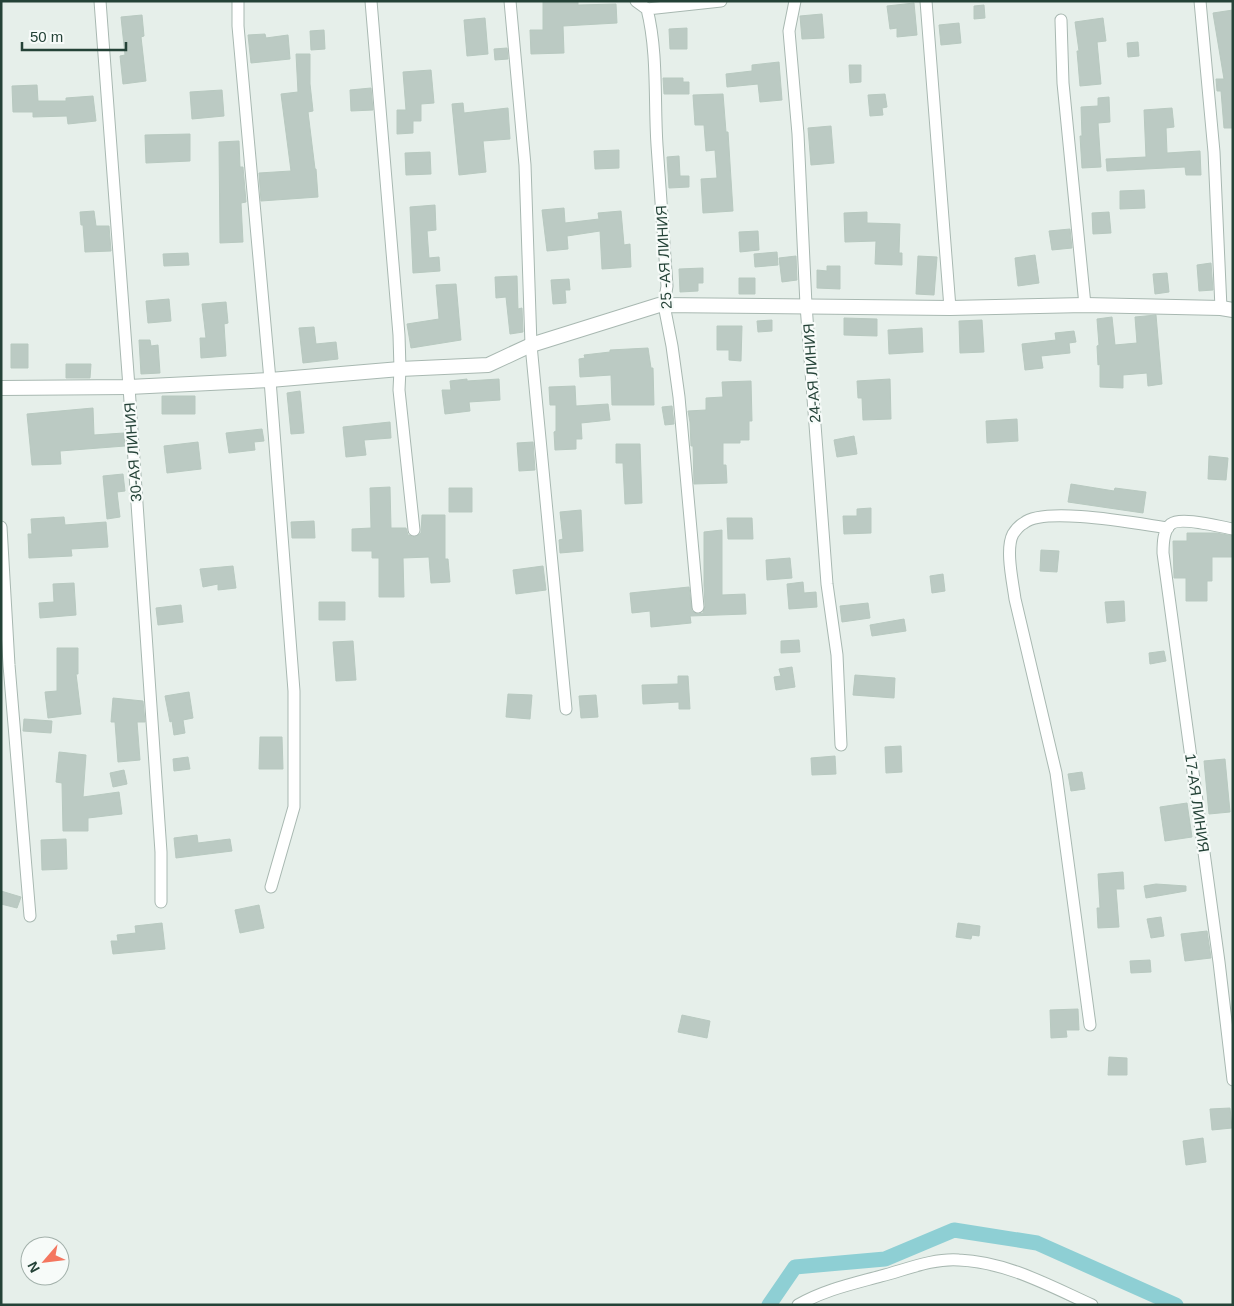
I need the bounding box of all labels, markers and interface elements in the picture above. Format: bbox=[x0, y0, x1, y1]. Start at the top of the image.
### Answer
scale bar bbox=[22, 20, 126, 52]
text: 50 m bbox=[30, 28, 63, 45]
street label: 25 -АЯ ЛИНИЯ bbox=[652, 205, 675, 309]
street label: 24-АЯ ЛИНИЯ bbox=[800, 323, 823, 423]
street label: 30-АЯ ЛИНИЯ bbox=[121, 402, 144, 502]
street label: 17-АЯ ЛИНИЯ bbox=[1182, 752, 1213, 854]
north arrow bbox=[20, 1236, 70, 1286]
text: N bbox=[24, 1259, 43, 1275]

